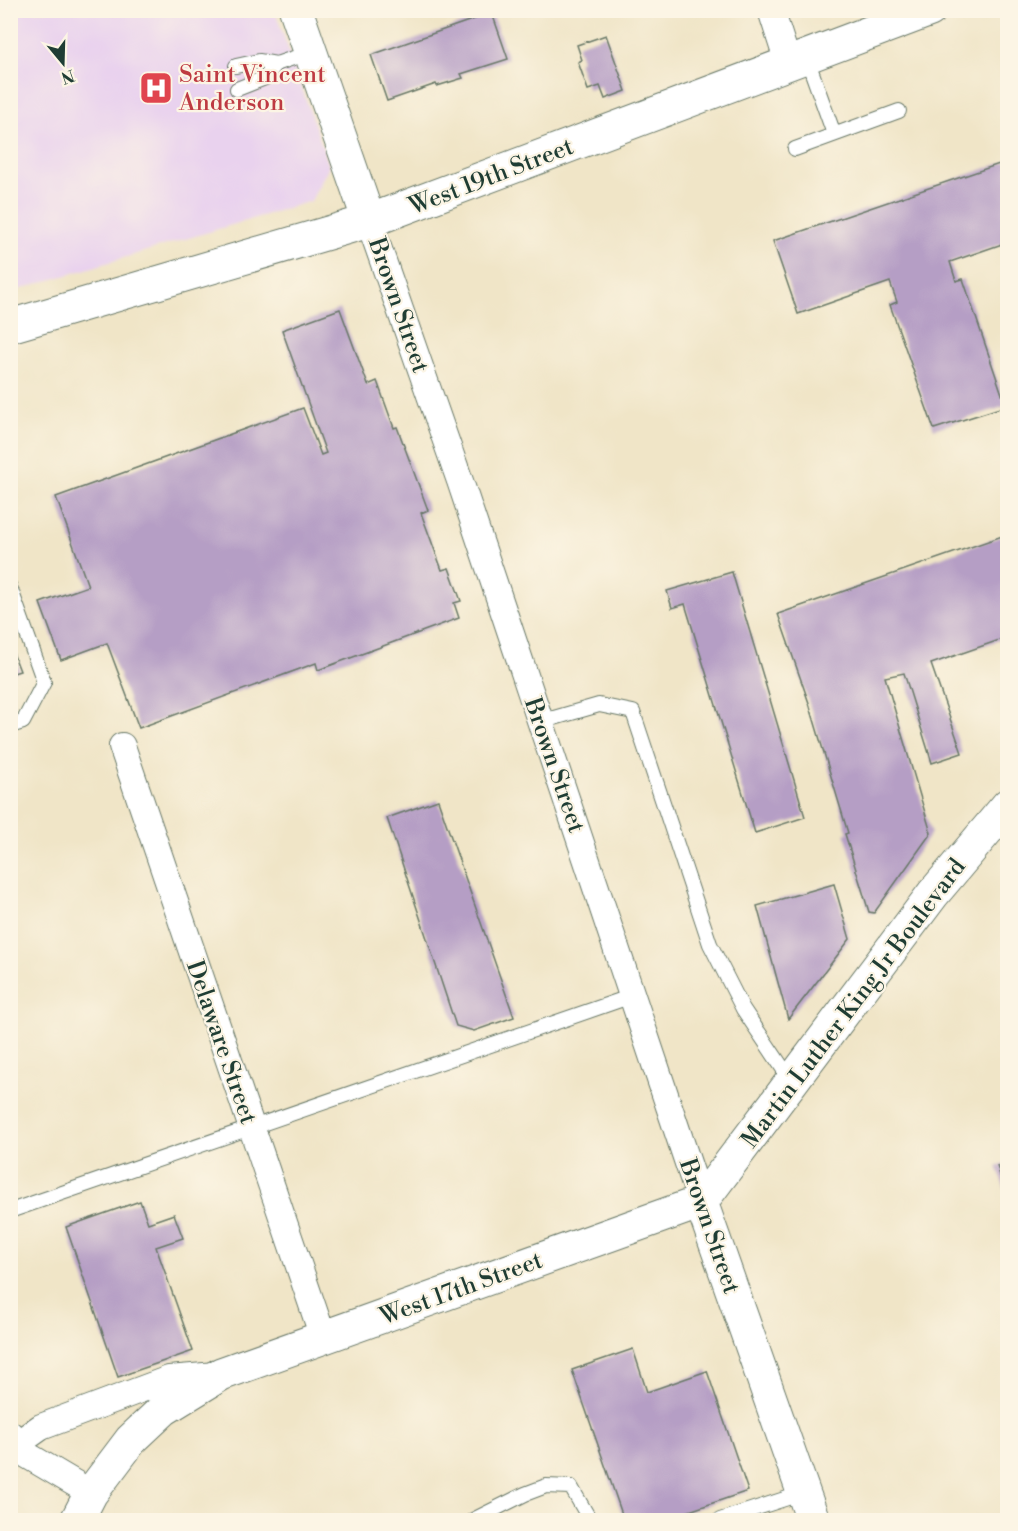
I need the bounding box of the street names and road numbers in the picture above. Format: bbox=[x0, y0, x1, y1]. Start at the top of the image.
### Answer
street label: West 19th Street bbox=[404, 132, 578, 222]
street label: Brown Street bbox=[361, 233, 435, 377]
street label: Brown Street bbox=[517, 693, 591, 837]
street label: Martin Luther King Jr Boulevard bbox=[735, 853, 973, 1154]
street label: Delaware Street bbox=[179, 957, 263, 1129]
street label: Brown Street bbox=[672, 1154, 746, 1298]
street label: West 17th Street bbox=[375, 1245, 547, 1333]

